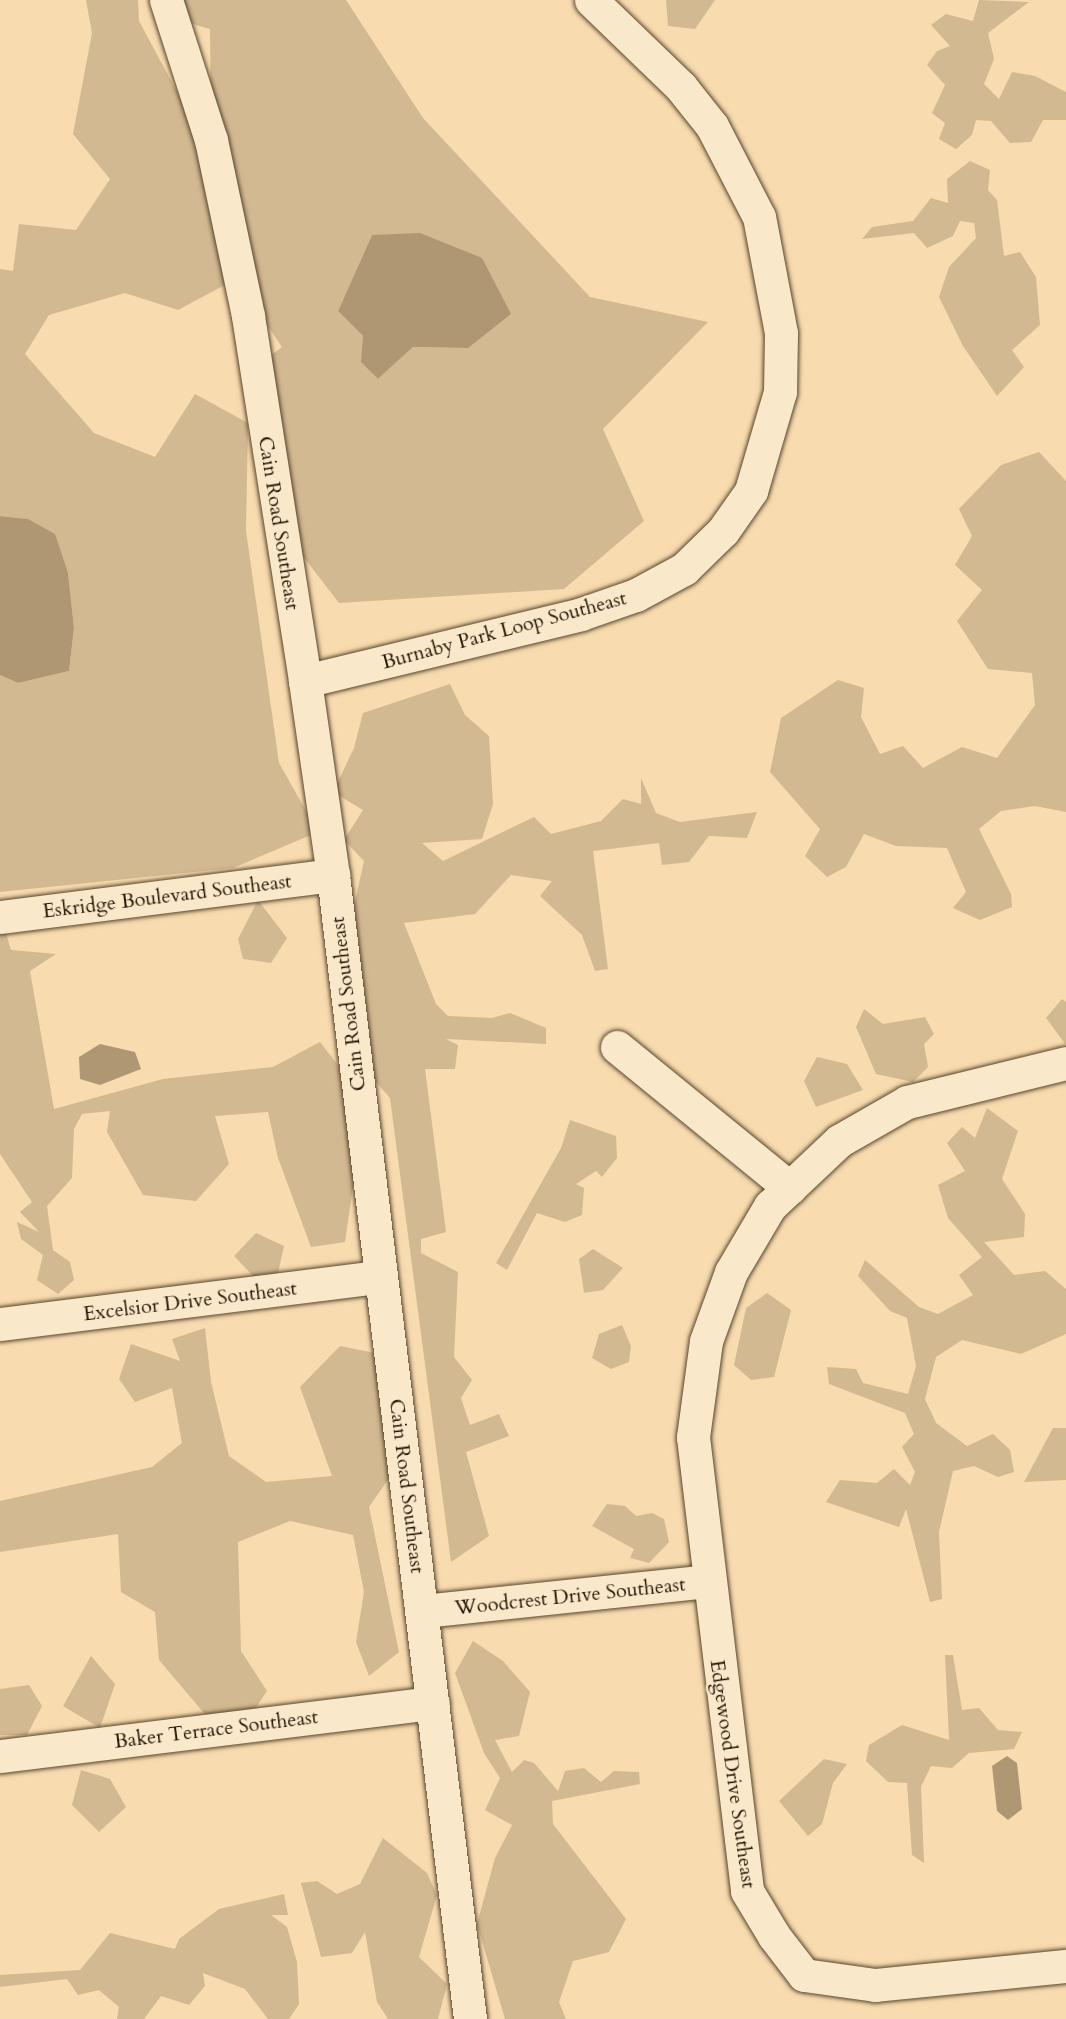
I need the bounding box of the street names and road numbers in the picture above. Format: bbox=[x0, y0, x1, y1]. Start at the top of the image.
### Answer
street label: Cain Road Southeast bbox=[253, 434, 305, 612]
street label: Burnaby Park Loop Southeast bbox=[379, 586, 629, 674]
street label: Eskridge Boulevard Southeast bbox=[41, 869, 293, 923]
street label: Cain Road Southeast bbox=[325, 915, 371, 1093]
street label: Excelsior Drive Southeast bbox=[82, 1276, 298, 1326]
street label: Cain Road Southeast bbox=[384, 1397, 430, 1575]
street label: Woodcrest Drive Southeast bbox=[453, 1572, 687, 1620]
street label: Edgewood Drive Southeast bbox=[705, 1658, 761, 1890]
street label: Baker Terrace Southeast bbox=[113, 1705, 319, 1753]

